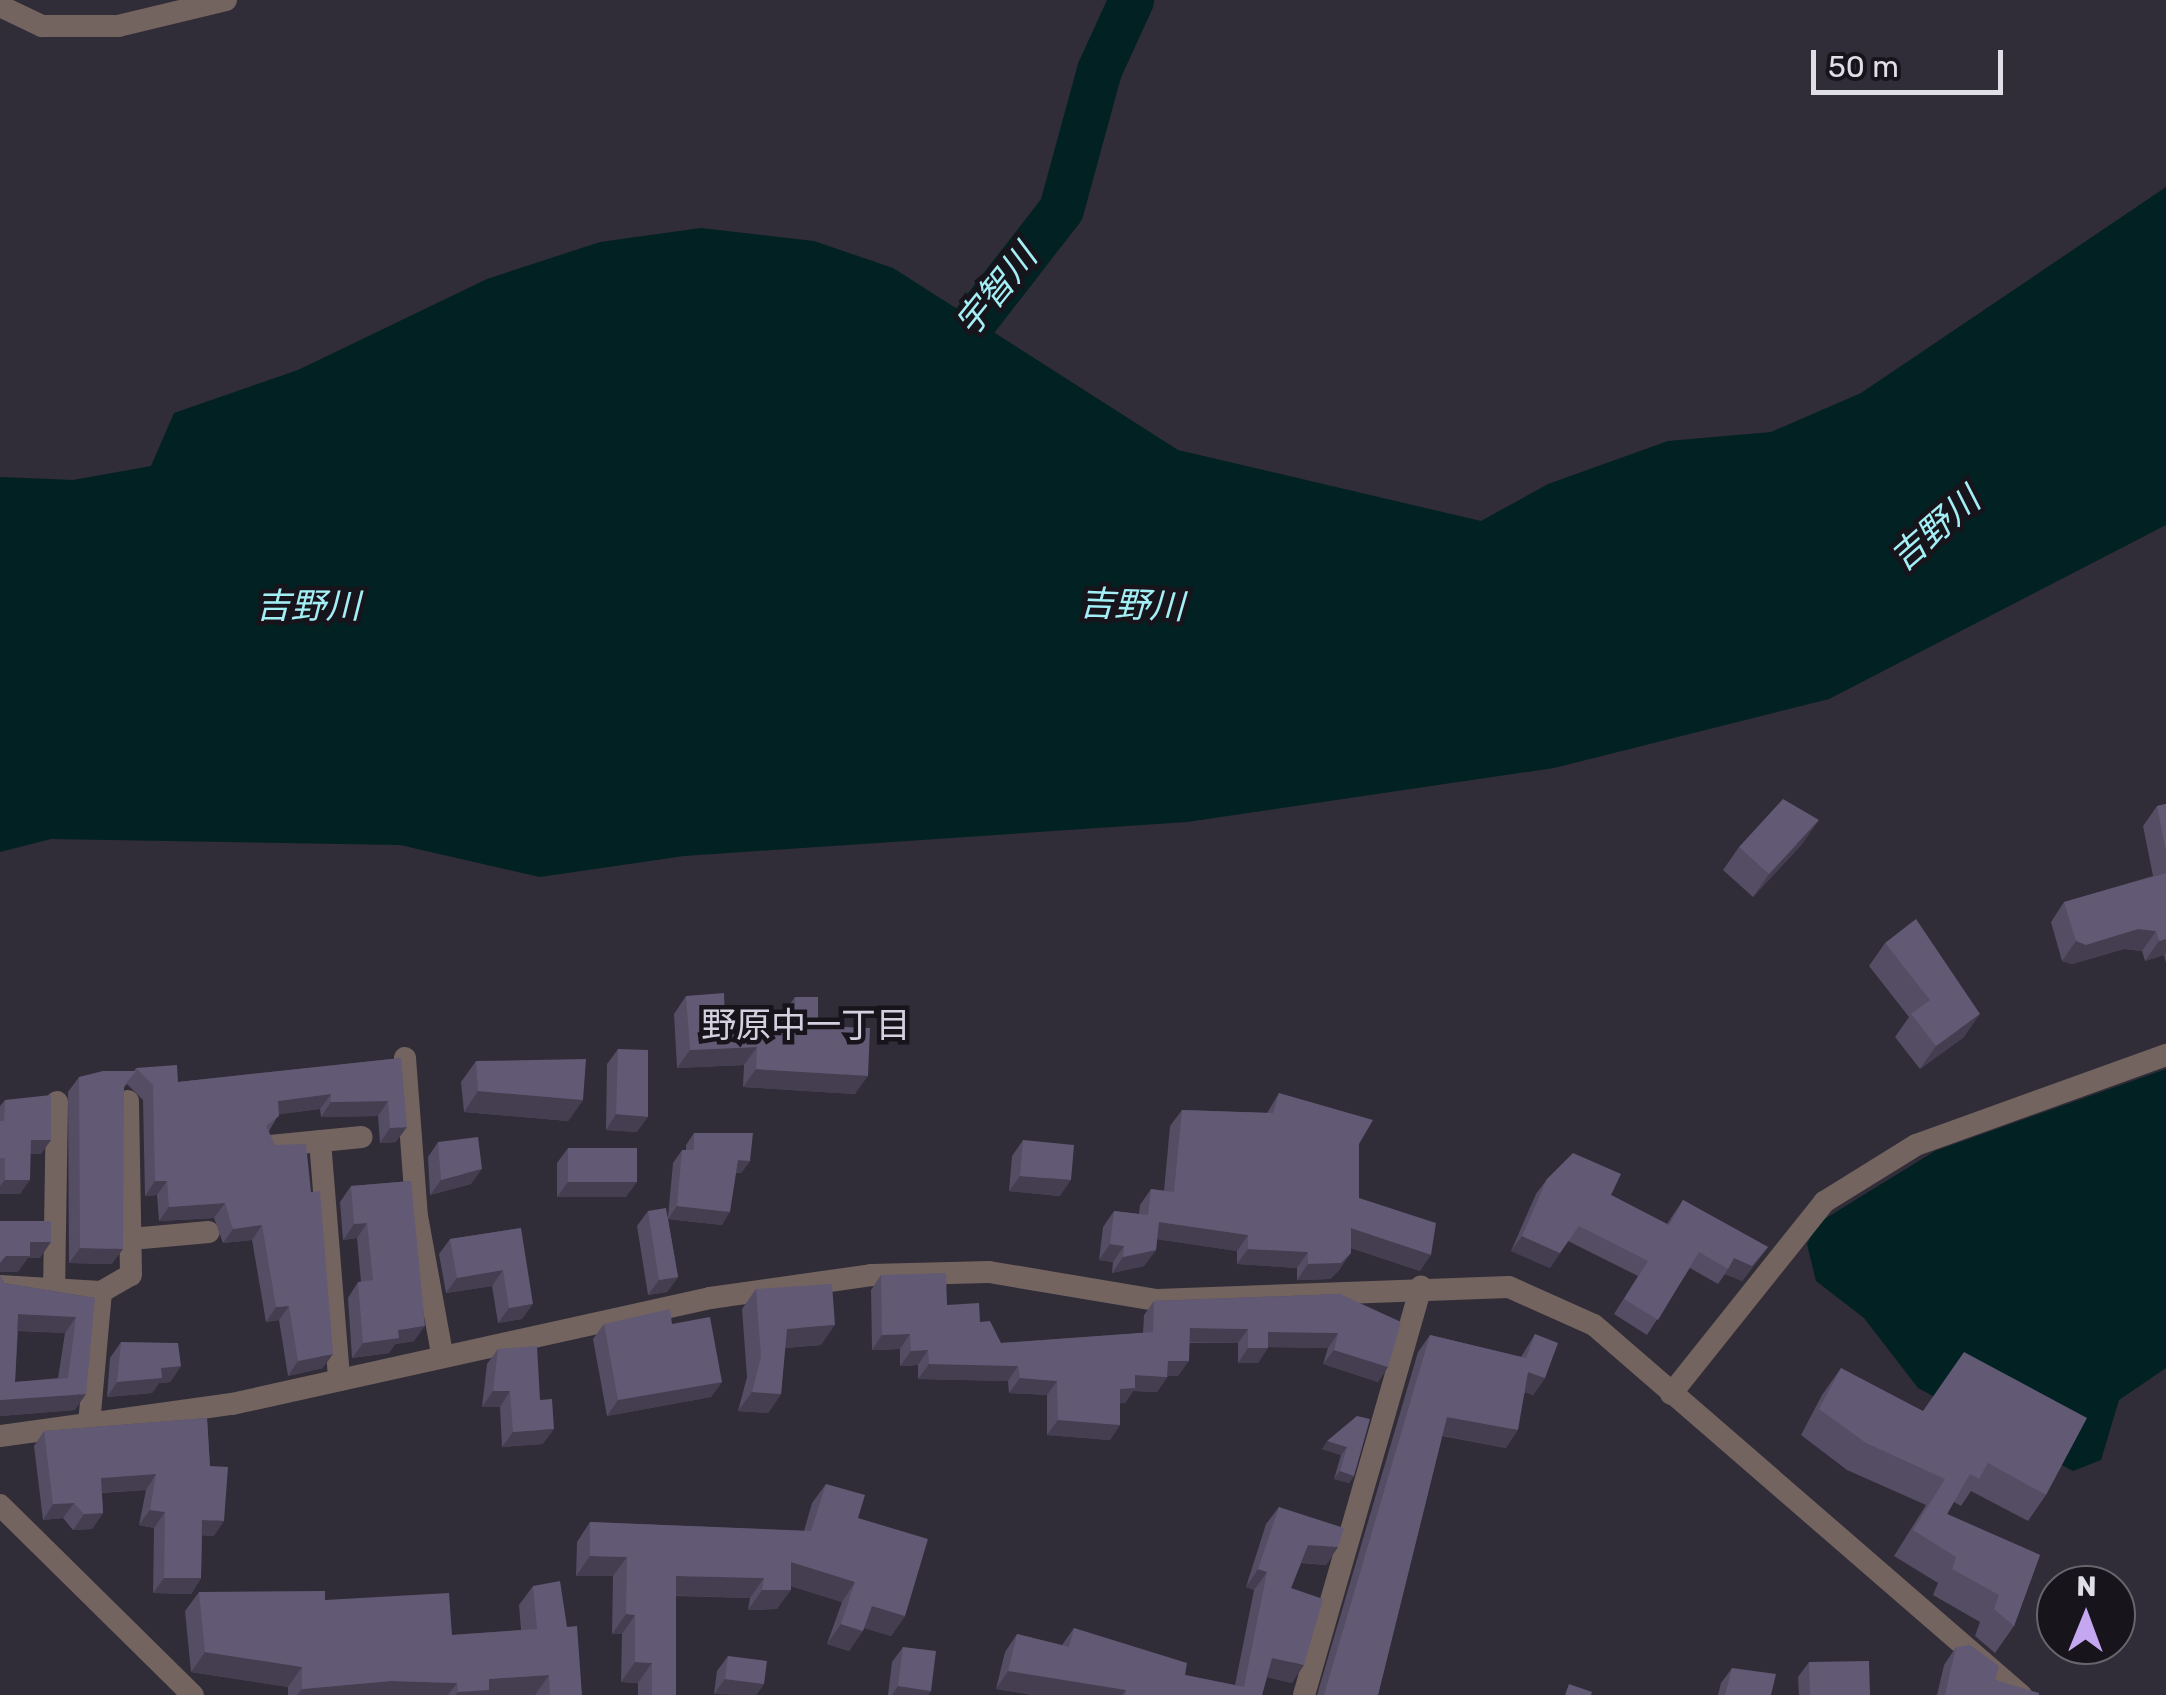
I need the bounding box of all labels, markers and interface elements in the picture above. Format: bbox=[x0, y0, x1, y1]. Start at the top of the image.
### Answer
scale bar bbox=[1816, 30, 2008, 92]
text: 50 m bbox=[1828, 49, 1899, 85]
water label: 宇智川 bbox=[947, 236, 1045, 344]
water label: 吉野川 bbox=[1882, 479, 1988, 579]
water label: 吉野川 bbox=[1079, 582, 1185, 628]
water label: 吉野川 bbox=[256, 585, 360, 627]
district label: 野原中一丁目 bbox=[701, 1004, 911, 1046]
north arrow bbox=[2036, 1565, 2136, 1665]
text: N bbox=[2076, 1570, 2097, 1603]

